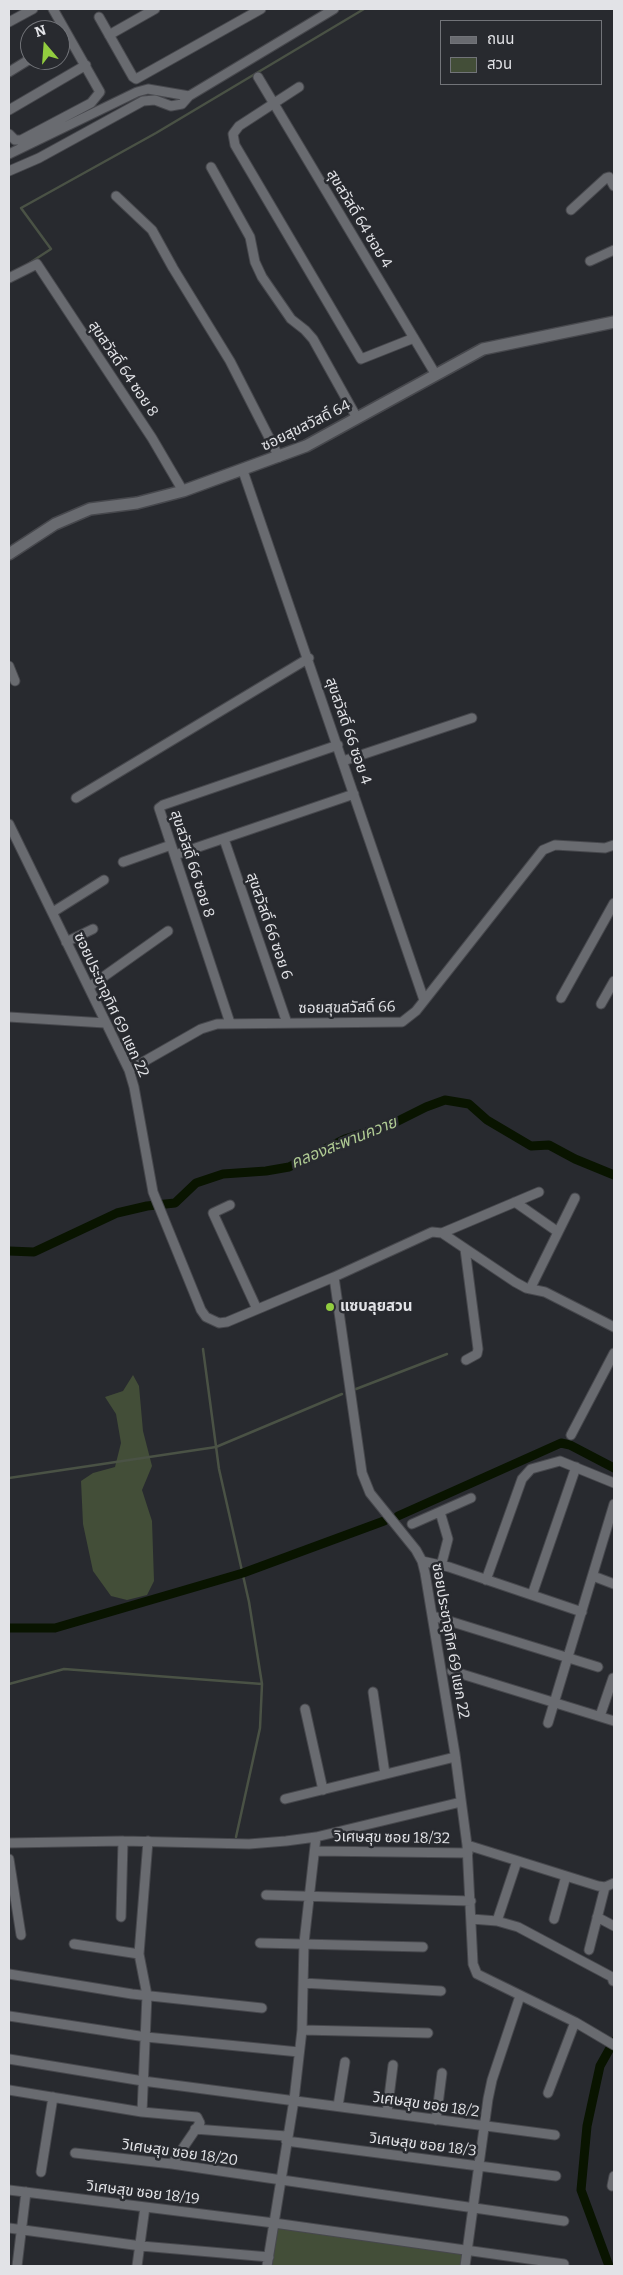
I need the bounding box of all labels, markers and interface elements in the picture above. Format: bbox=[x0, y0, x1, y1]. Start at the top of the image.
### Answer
north arrow bbox=[20, 20, 70, 70]
legend bbox=[440, 20, 603, 85]
text: N bbox=[33, 21, 48, 41]
text: ถนน bbox=[487, 30, 514, 48]
text: สวน bbox=[487, 55, 512, 73]
street label: สุขสวัสดิ์ 64 ซอย 4 bbox=[322, 166, 396, 272]
street label: สุขสวัสดิ์ 64 ซอย 8 bbox=[84, 318, 162, 420]
street label: ซอยสุขสวัสดิ์ 64 bbox=[258, 397, 354, 455]
street label: สุขสวัสดิ์ 66 ซอย 4 bbox=[321, 675, 375, 787]
street label: สุขสวัสดิ์ 66 ซอย 8 bbox=[166, 808, 218, 920]
street label: สุขสวัสดิ์ 66 ซอย 6 bbox=[242, 870, 296, 982]
street label: ซอยประชาอุทิศ 69 แยก 22 bbox=[70, 930, 152, 1080]
street label: ซอยสุขสวัสดิ์ 66 bbox=[298, 998, 396, 1018]
water label: คลองสะพานควาย bbox=[288, 1113, 400, 1173]
place label: แซบลุยสวน bbox=[340, 1298, 412, 1316]
marker: แซบลุยสวน bbox=[324, 1301, 336, 1313]
street label: ซอยประชาอุทิศ 69 แยก 22 bbox=[427, 1562, 473, 1720]
street label: วิเศษสุข ซอย 18/32 bbox=[334, 1828, 450, 1848]
street label: วิเศษสุข ซอย 18/2 bbox=[372, 2089, 480, 2121]
street label: วิเศษสุข ซอย 18/3 bbox=[368, 2130, 478, 2160]
street label: วิเศษสุข ซอย 18/20 bbox=[121, 2136, 239, 2170]
street label: วิเศษสุข ซอย 18/19 bbox=[85, 2177, 201, 2209]

